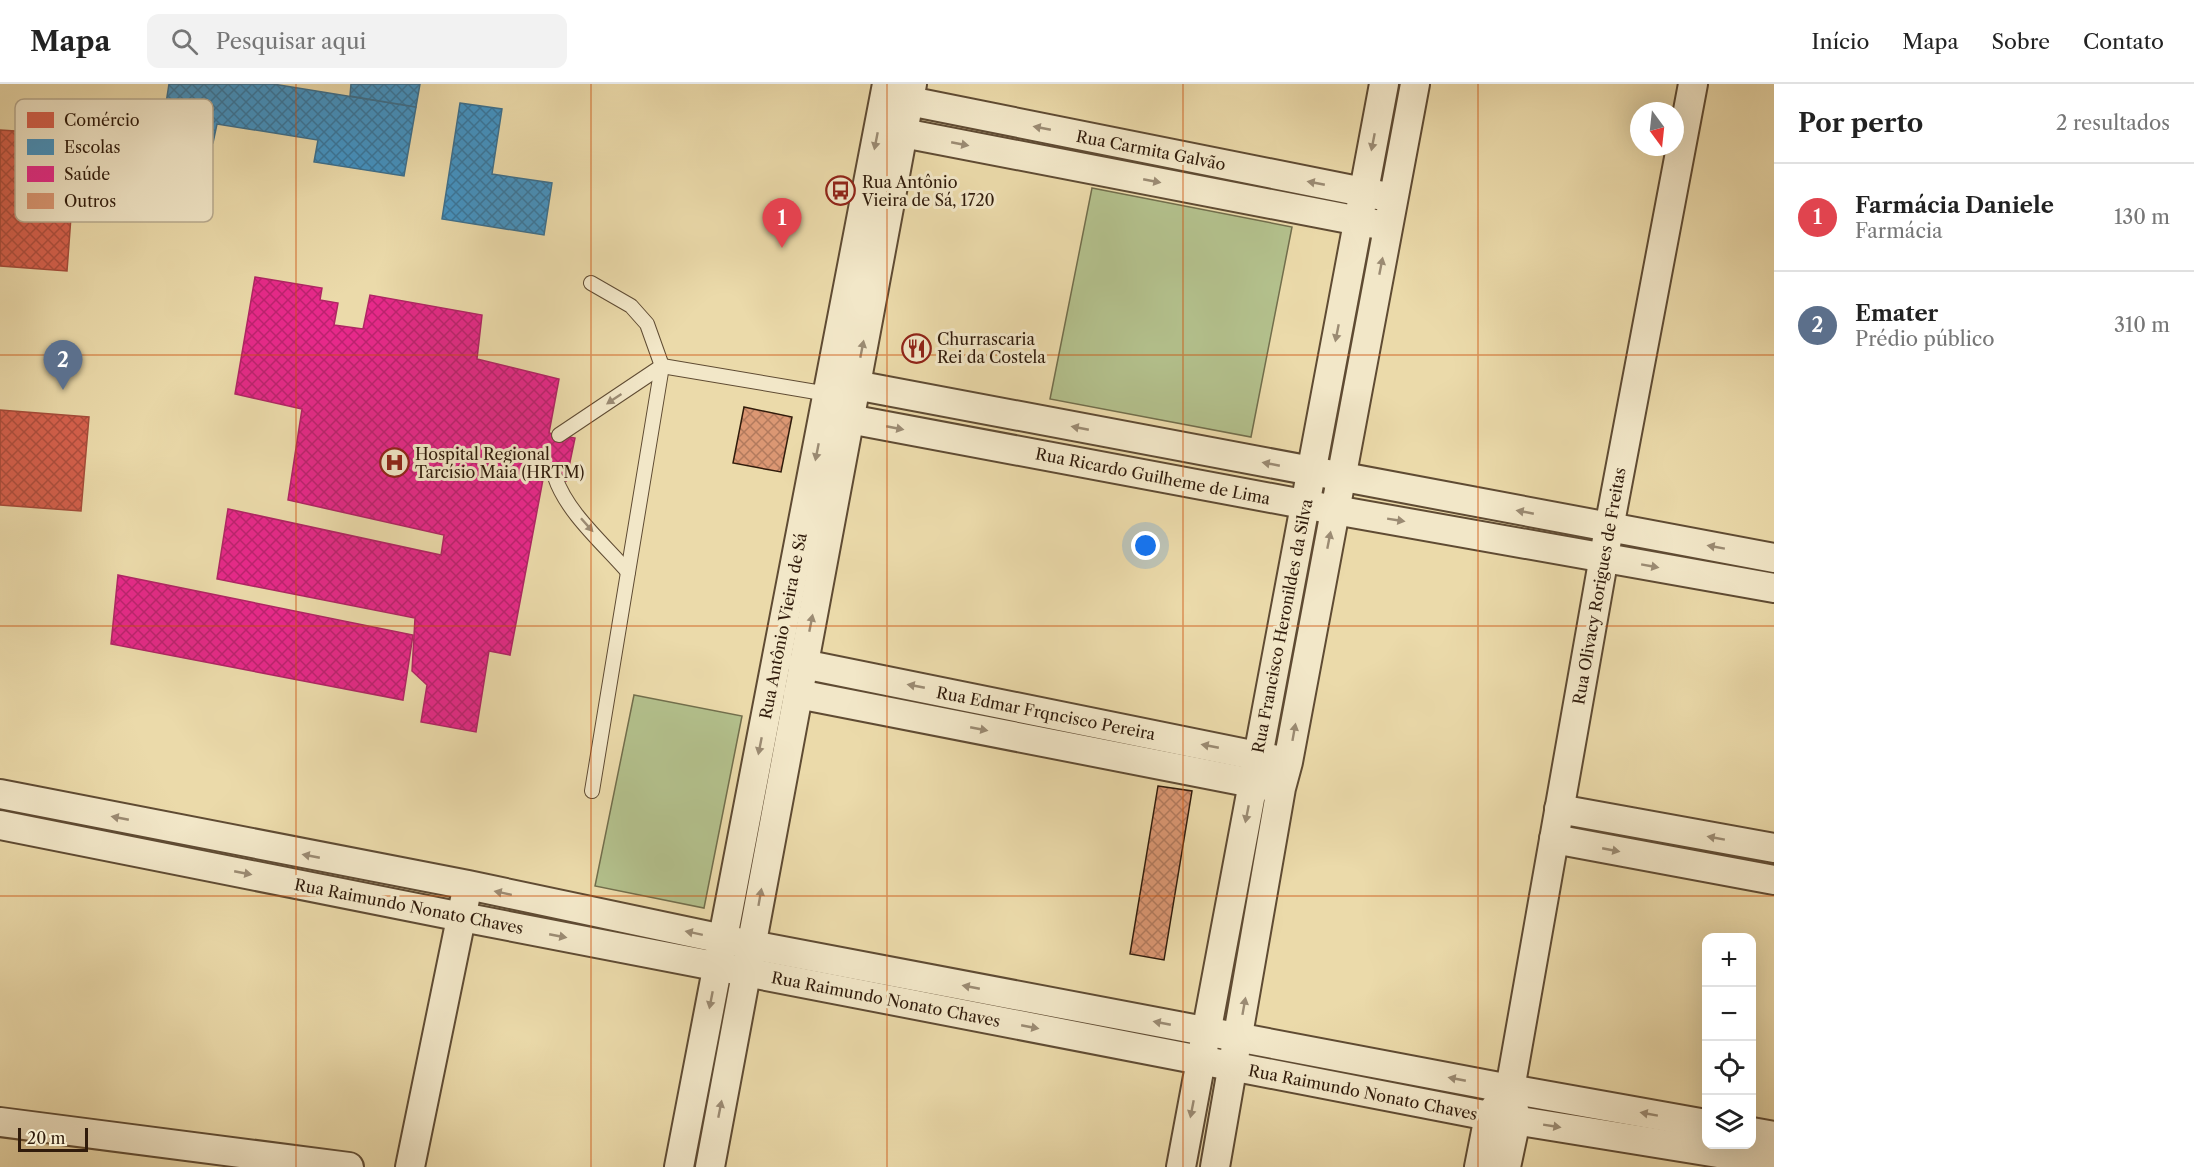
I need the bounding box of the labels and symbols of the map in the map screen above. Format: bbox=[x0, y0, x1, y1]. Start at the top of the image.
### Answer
legend bbox=[15, 99, 213, 222]
north arrow bbox=[1630, 102, 1684, 156]
text: Comércio bbox=[64, 110, 140, 130]
one-way arrow bbox=[1033, 123, 1052, 132]
street label: Rua Carmita Galvão bbox=[1075, 126, 1228, 174]
one-way arrow bbox=[871, 132, 880, 151]
one-way arrow bbox=[1368, 132, 1377, 151]
text: Escolas bbox=[64, 137, 120, 157]
one-way arrow bbox=[951, 140, 970, 149]
text: Saúde bbox=[64, 164, 110, 184]
place label: Rua Antônio Vieira de Sá, 1720 bbox=[861, 172, 995, 210]
bus stop icon: Rua Antônio Vieira de Sá, 1720 bbox=[825, 175, 857, 207]
one-way arrow bbox=[1143, 177, 1162, 186]
one-way arrow bbox=[1306, 178, 1325, 187]
text: Outros bbox=[64, 191, 116, 211]
pin: 1 bbox=[762, 198, 802, 248]
one-way arrow bbox=[1377, 256, 1386, 275]
one-way arrow bbox=[1332, 324, 1341, 343]
place label: Churrascaria Rei da Costela bbox=[937, 329, 1046, 367]
restaurant icon: Churrascaria Rei da Costela bbox=[900, 332, 932, 364]
one-way arrow bbox=[858, 339, 867, 358]
pin: 2 bbox=[44, 340, 82, 390]
one-way arrow bbox=[606, 393, 622, 405]
one-way arrow bbox=[1070, 423, 1089, 432]
one-way arrow bbox=[886, 424, 905, 433]
one-way arrow bbox=[812, 443, 821, 462]
street label: Rua Ricardo Guilheme de Lima bbox=[1034, 443, 1273, 509]
place label: Hospital Regional Tarcísio Maia (HRTM) bbox=[415, 444, 585, 482]
hospital icon: Hospital Regional Tarcísio Maia (HRTM) bbox=[378, 447, 410, 479]
one-way arrow bbox=[1262, 459, 1281, 468]
street label: Rua Olivacy Rorigues de Freitas bbox=[1568, 466, 1630, 706]
street label: Rua Francisco Heronildes da Silva bbox=[1248, 497, 1317, 755]
one-way arrow bbox=[1515, 507, 1534, 516]
one-way arrow bbox=[1387, 516, 1406, 525]
one-way arrow bbox=[580, 518, 594, 533]
one-way arrow bbox=[1325, 530, 1334, 549]
street label: Rua Antônio Vieira de Sá bbox=[755, 531, 811, 721]
your location bbox=[1131, 531, 1160, 560]
one-way arrow bbox=[1707, 543, 1726, 552]
one-way arrow bbox=[1641, 562, 1660, 571]
one-way arrow bbox=[807, 613, 816, 632]
one-way arrow bbox=[907, 681, 926, 690]
street label: Rua Edmar Frqncisco Pereira bbox=[935, 682, 1158, 744]
one-way arrow bbox=[1290, 722, 1299, 741]
one-way arrow bbox=[969, 725, 988, 734]
one-way arrow bbox=[755, 737, 764, 756]
one-way arrow bbox=[1201, 741, 1220, 750]
one-way arrow bbox=[1242, 804, 1251, 823]
one-way arrow bbox=[111, 813, 129, 823]
one-way arrow bbox=[1707, 833, 1726, 842]
one-way arrow bbox=[1602, 846, 1621, 855]
one-way arrow bbox=[302, 851, 321, 860]
one-way arrow bbox=[233, 869, 252, 879]
street label: Rua Raimundo Nonato Chaves bbox=[293, 874, 525, 938]
one-way arrow bbox=[756, 887, 765, 906]
one-way arrow bbox=[493, 888, 512, 897]
one-way arrow bbox=[684, 928, 703, 937]
one-way arrow bbox=[548, 932, 567, 941]
street label: Rua Raimundo Nonato Chaves bbox=[770, 967, 1002, 1031]
one-way arrow bbox=[961, 982, 980, 991]
one-way arrow bbox=[706, 990, 715, 1009]
one-way arrow bbox=[1240, 996, 1249, 1015]
one-way arrow bbox=[1153, 1018, 1172, 1027]
one-way arrow bbox=[1021, 1023, 1040, 1032]
street label: Rua Raimundo Nonato Chaves bbox=[1247, 1060, 1479, 1124]
one-way arrow bbox=[1447, 1074, 1466, 1083]
one-way arrow bbox=[1187, 1099, 1196, 1118]
one-way arrow bbox=[716, 1100, 725, 1119]
one-way arrow bbox=[1639, 1109, 1658, 1118]
one-way arrow bbox=[1542, 1122, 1561, 1131]
scale bar bbox=[18, 1125, 88, 1152]

